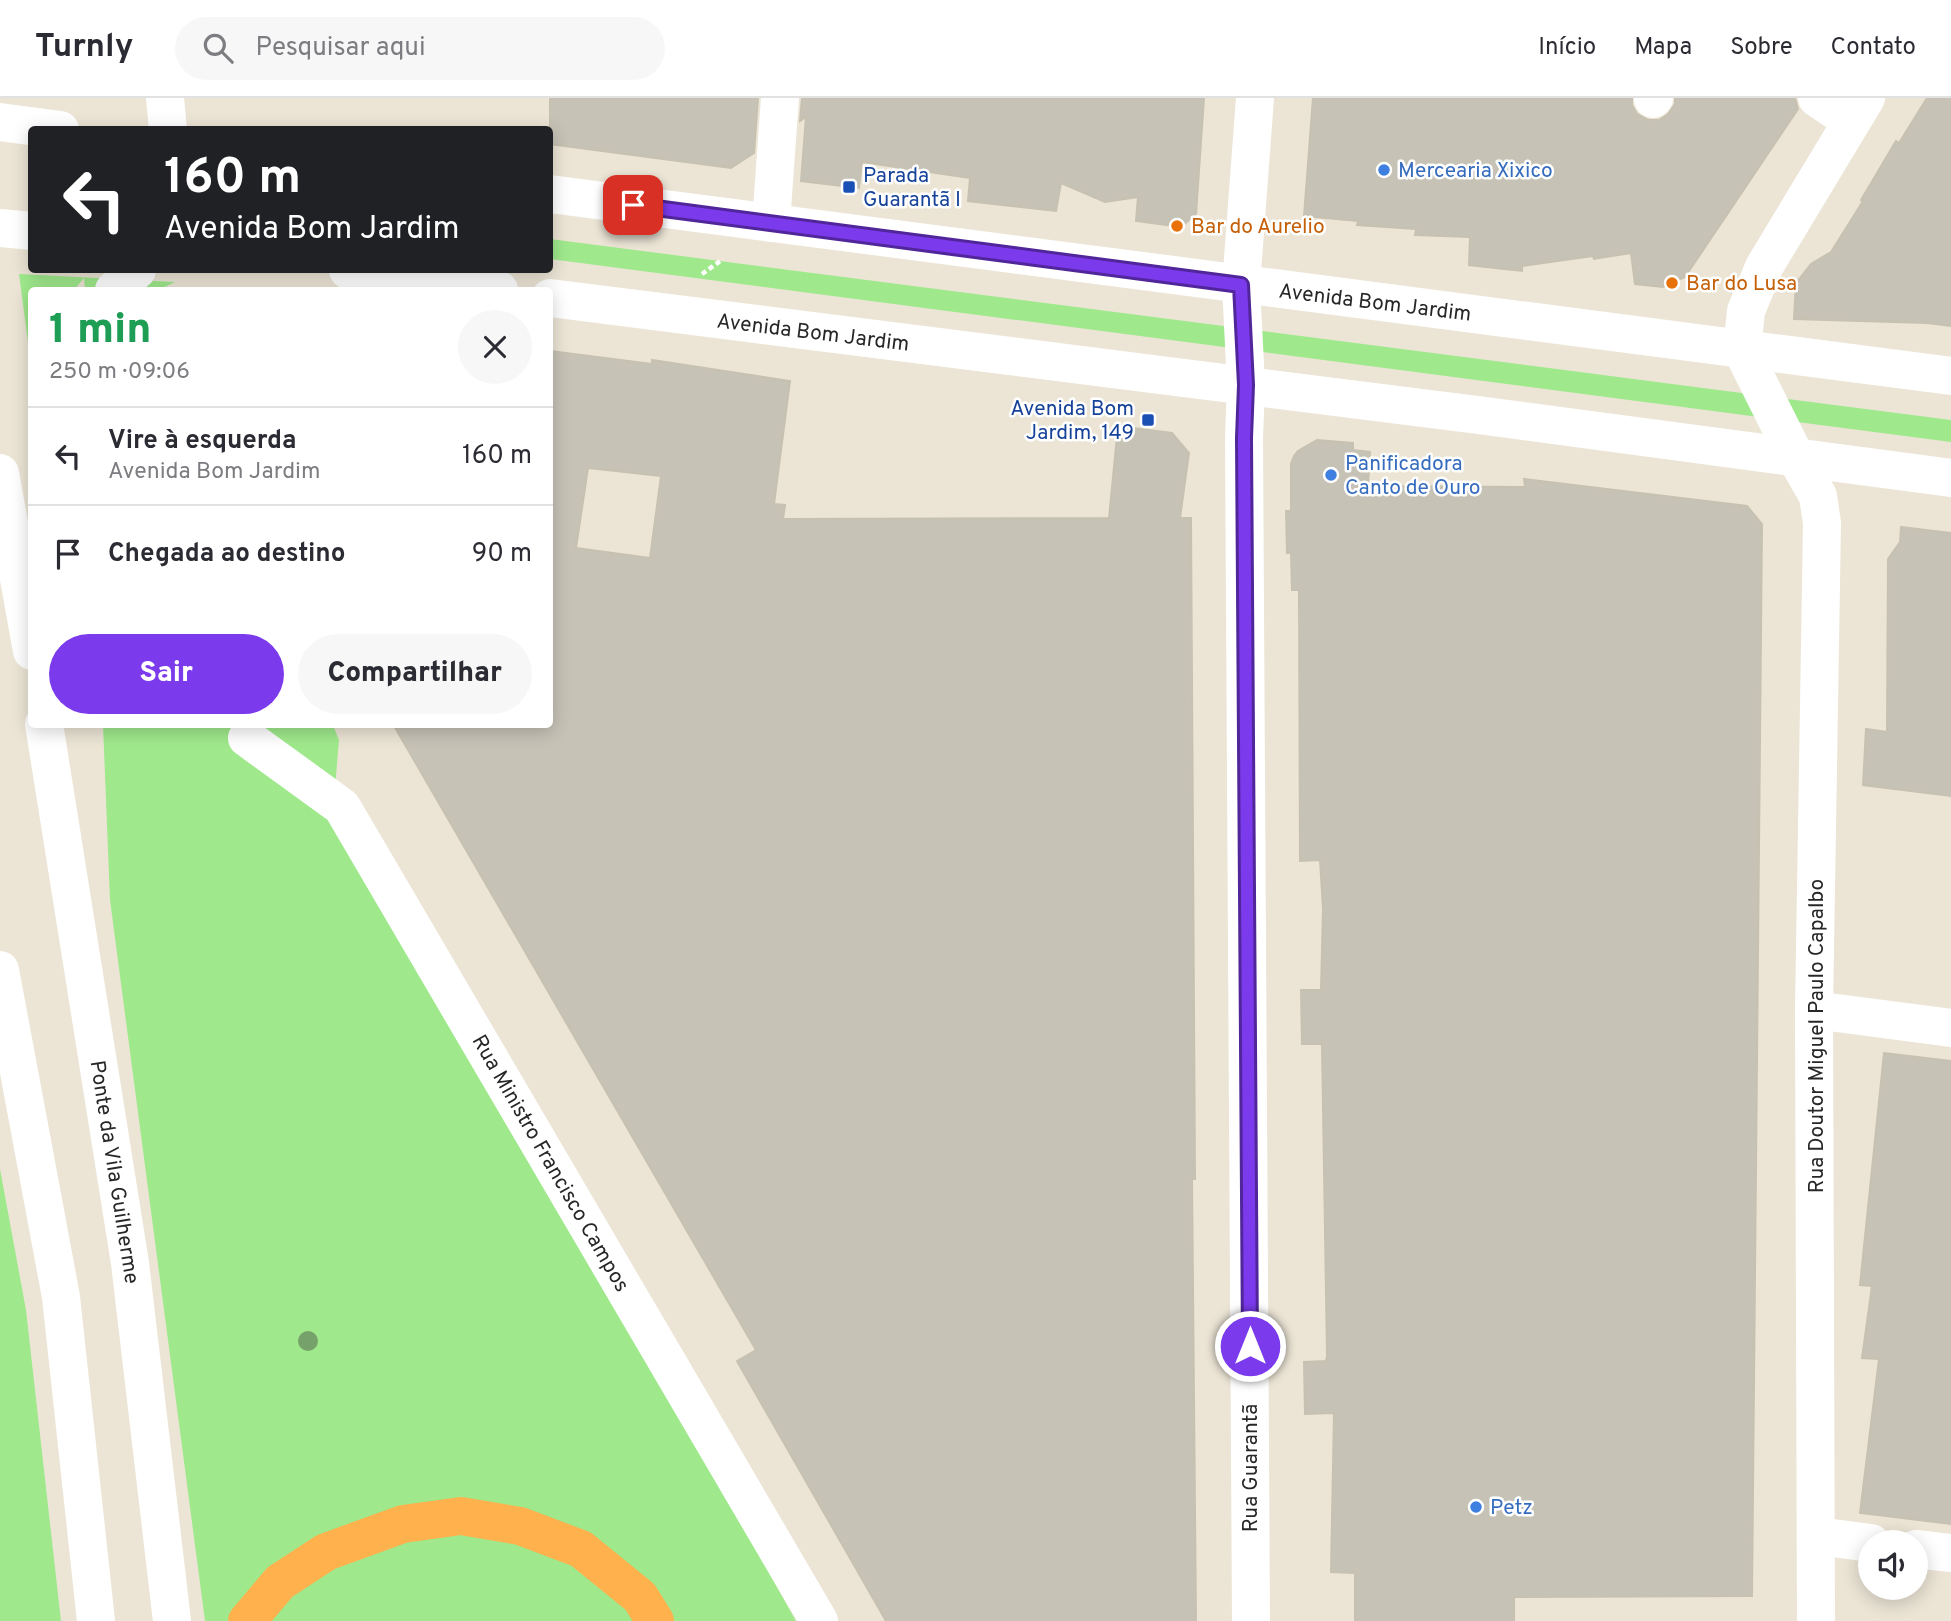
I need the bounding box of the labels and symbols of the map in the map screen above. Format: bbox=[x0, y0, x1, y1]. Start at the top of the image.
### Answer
place label: Mercearia Xixico bbox=[1398, 158, 1553, 185]
marker: Mercearia Xixico bbox=[1376, 162, 1392, 178]
place label: Parada Guarantã I bbox=[863, 163, 961, 214]
pin bbox=[603, 175, 663, 235]
marker: Parada Guarantã I bbox=[841, 179, 857, 195]
place label: Bar do Aurelio bbox=[1191, 214, 1325, 241]
marker: Bar do Aurelio bbox=[1169, 218, 1185, 234]
place label: Bar do Lusa bbox=[1686, 271, 1797, 298]
marker: Bar do Lusa bbox=[1664, 275, 1680, 291]
street label: Avenida Bom Jardim bbox=[1277, 278, 1473, 329]
street label: Avenida Bom Jardim bbox=[715, 308, 911, 359]
place label: Avenida Bom Jardim, 149 bbox=[1010, 396, 1134, 447]
marker: Avenida Bom Jardim, 149 bbox=[1140, 412, 1156, 428]
place label: Panificadora Canto de Ouro bbox=[1345, 451, 1481, 502]
marker: Panificadora Canto de Ouro bbox=[1323, 467, 1339, 483]
street label: Rua Doutor Miguel Paulo Capalbo bbox=[1804, 879, 1831, 1193]
street label: Rua Ministro Francisco Campos bbox=[465, 1030, 635, 1297]
street label: Ponte da Vila Guilherme bbox=[83, 1058, 145, 1286]
position arrow bbox=[1213, 1309, 1287, 1383]
street label: Rua Guarantã bbox=[1238, 1404, 1265, 1532]
place label: Petz bbox=[1490, 1495, 1533, 1522]
marker: Petz bbox=[1468, 1499, 1484, 1515]

